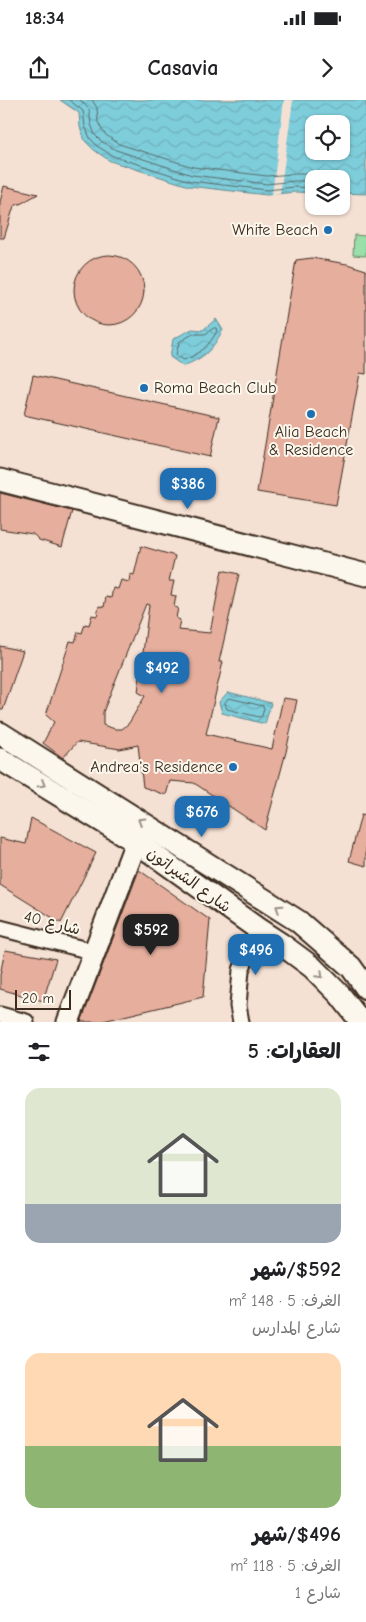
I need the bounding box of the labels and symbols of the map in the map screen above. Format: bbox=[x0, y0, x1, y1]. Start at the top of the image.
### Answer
place label: White Beach bbox=[232, 221, 318, 239]
marker: White Beach bbox=[322, 224, 334, 236]
place label: Roma Beach Club bbox=[154, 379, 277, 397]
marker: Roma Beach Club bbox=[138, 382, 150, 394]
marker: Alia Beach & Residence bbox=[305, 408, 317, 420]
place label: Alia Beach & Residence bbox=[269, 423, 353, 459]
pin: $386 bbox=[158, 468, 218, 510]
pin: $492 bbox=[132, 652, 192, 694]
place label: Andrea's Residence bbox=[90, 758, 223, 776]
marker: Andrea's Residence bbox=[227, 761, 239, 773]
one-way arrow bbox=[36, 778, 45, 788]
pin: $676 bbox=[172, 796, 232, 838]
one-way arrow bbox=[138, 818, 147, 828]
street label: شارع الشيراتون bbox=[143, 844, 234, 918]
one-way arrow bbox=[275, 905, 284, 915]
street label: شارع 40 bbox=[21, 907, 82, 941]
pin: $592 bbox=[121, 914, 181, 956]
pin: $496 bbox=[226, 934, 286, 976]
one-way arrow bbox=[314, 969, 323, 978]
scale bar bbox=[15, 987, 71, 1010]

